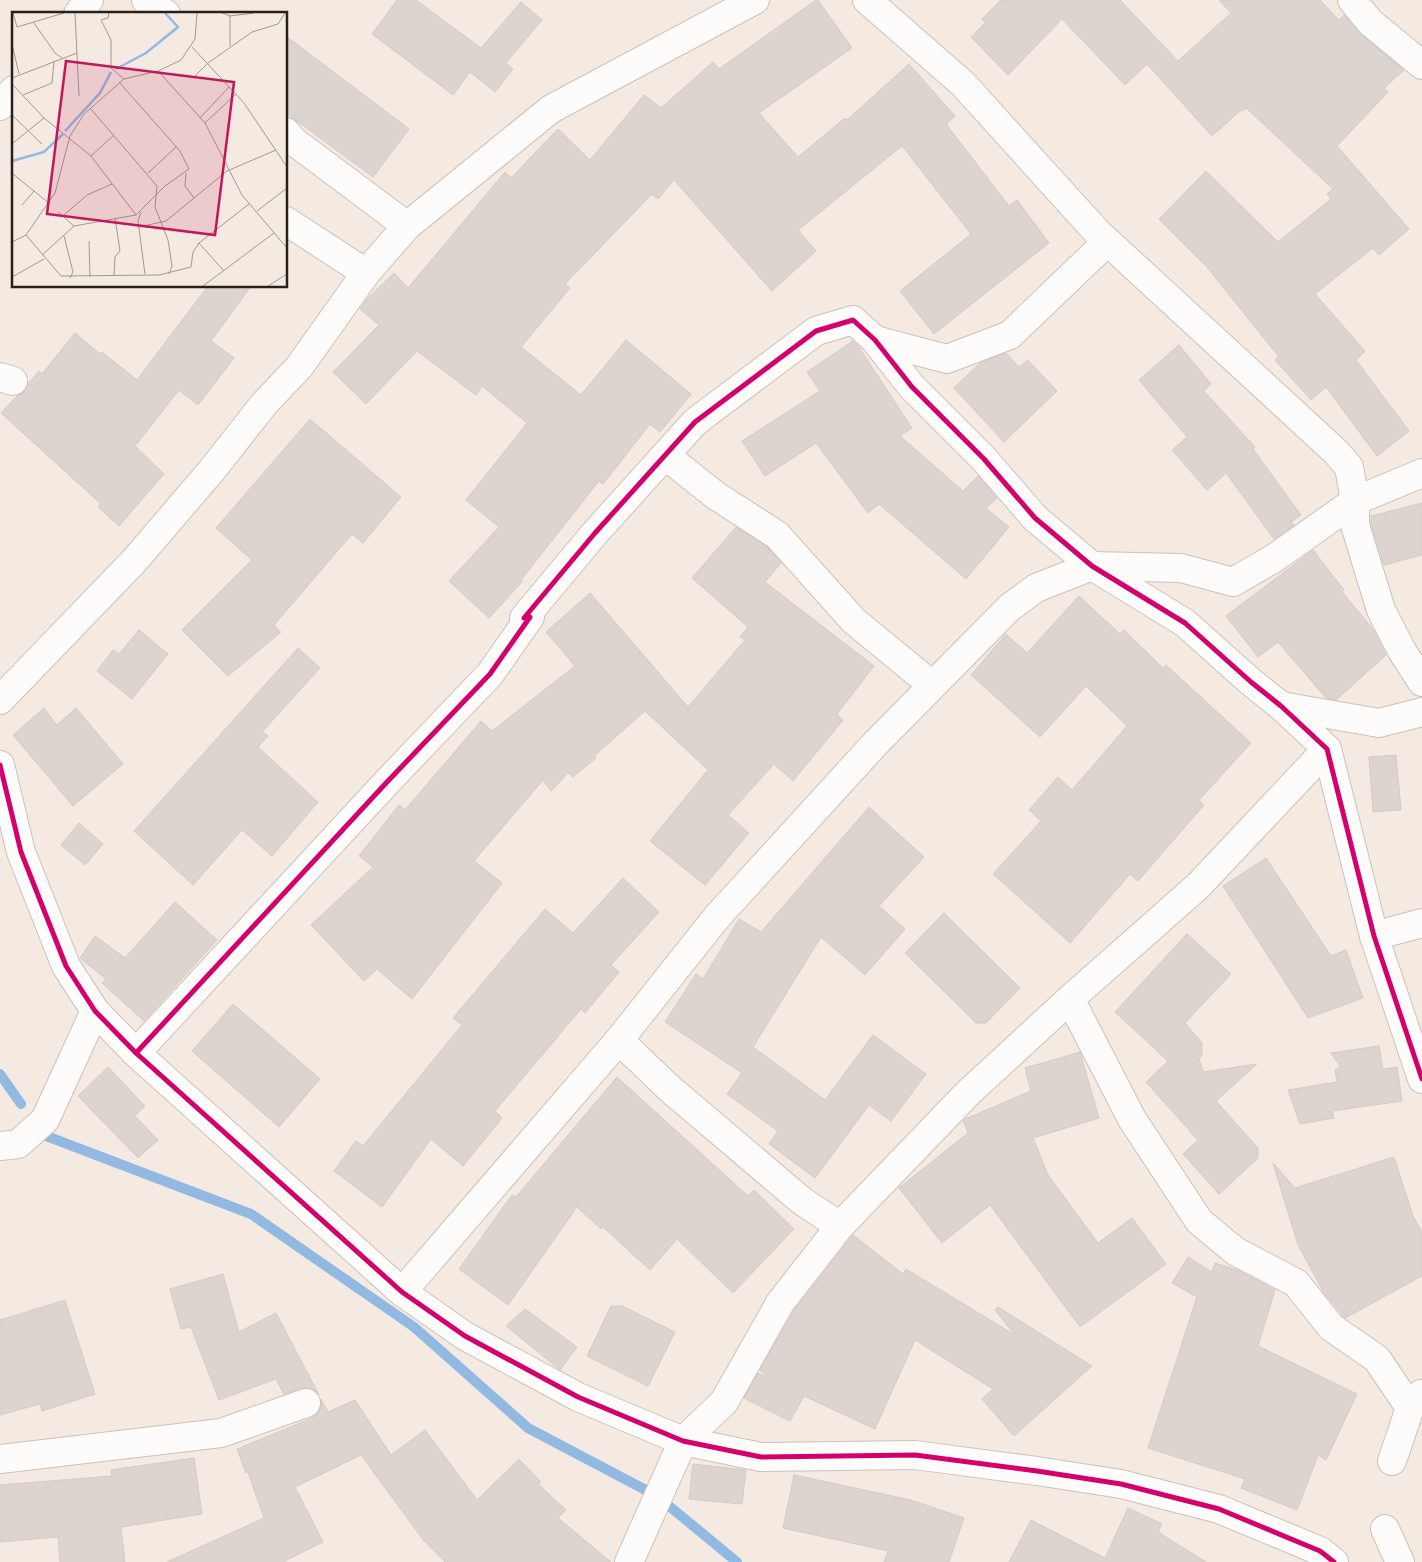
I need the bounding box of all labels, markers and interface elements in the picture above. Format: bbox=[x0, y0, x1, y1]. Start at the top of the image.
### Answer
inset map bbox=[12, 12, 288, 288]

